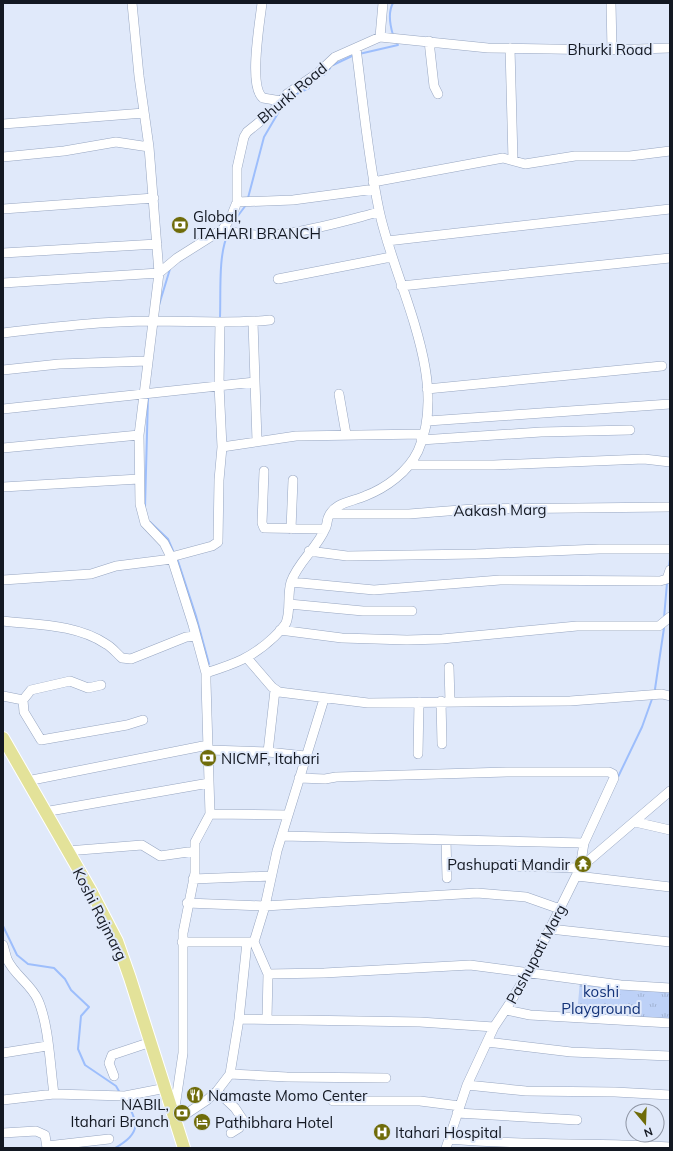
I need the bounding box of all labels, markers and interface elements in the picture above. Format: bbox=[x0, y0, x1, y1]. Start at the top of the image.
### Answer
street label: Bhurki Road bbox=[567, 40, 653, 59]
street label: Bhurki Road bbox=[253, 58, 331, 128]
place label: Global, ITAHARI BRANCH bbox=[193, 207, 321, 243]
bank icon: Global, ITAHARI BRANCH bbox=[170, 215, 190, 235]
street label: Aakash Marg bbox=[453, 500, 547, 520]
bank icon: NICMF, Itahari bbox=[198, 748, 218, 768]
place label: NICMF, Itahari bbox=[221, 749, 320, 768]
temple icon: Pashupati Mandir bbox=[573, 854, 593, 874]
place label: Pashupati Mandir bbox=[447, 855, 571, 874]
street label: Koshi Rajmarg bbox=[69, 865, 131, 963]
street label: Pashupati Marg bbox=[502, 901, 570, 1007]
park label: koshi Playground bbox=[561, 982, 641, 1018]
restaurant icon: Namaste Momo Center bbox=[185, 1085, 205, 1105]
place label: Namaste Momo Center bbox=[208, 1086, 368, 1105]
place label: NABIL, Itahari Branch bbox=[71, 1095, 169, 1131]
bank icon: NABIL, Itahari Branch bbox=[172, 1103, 192, 1123]
north arrow bbox=[625, 1103, 665, 1143]
hotel icon: Pathibhara Hotel bbox=[192, 1112, 212, 1132]
place label: Pathibhara Hotel bbox=[215, 1113, 333, 1132]
hospital icon: Itahari Hospital bbox=[372, 1122, 392, 1142]
place label: Itahari Hospital bbox=[395, 1123, 502, 1142]
text: N bbox=[642, 1124, 654, 1140]

